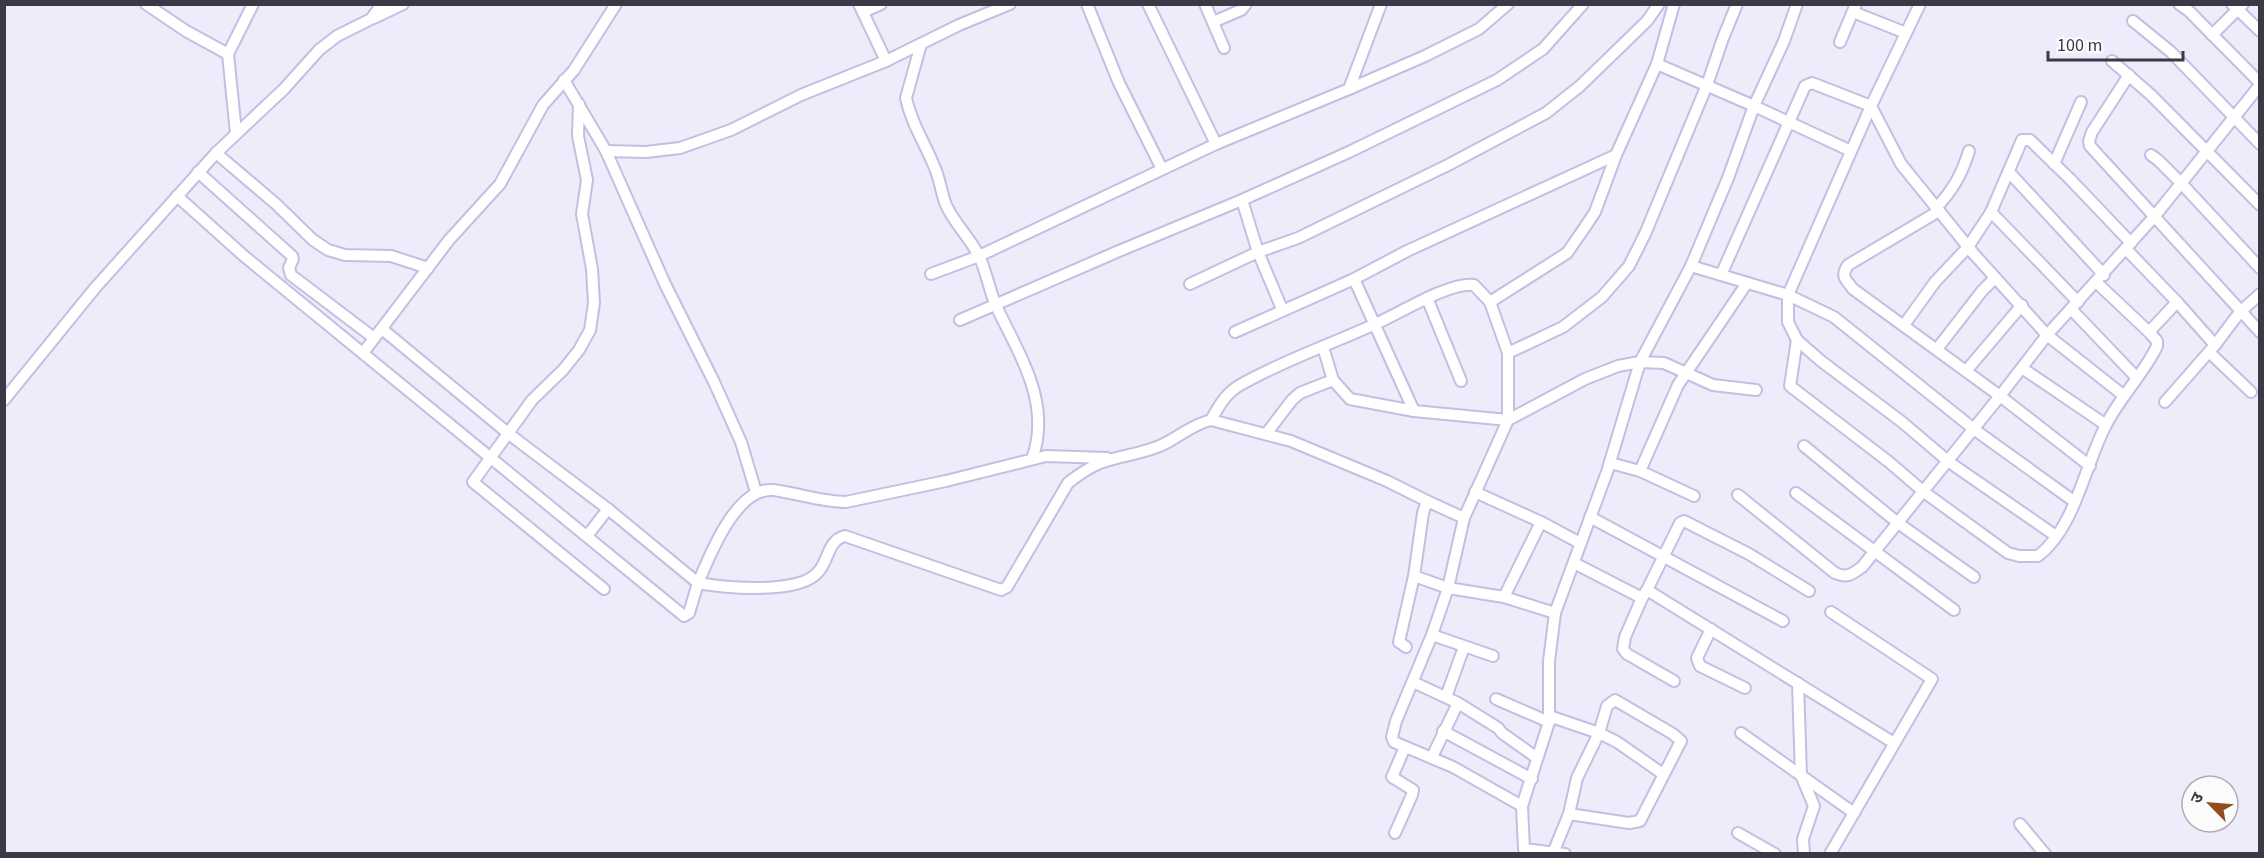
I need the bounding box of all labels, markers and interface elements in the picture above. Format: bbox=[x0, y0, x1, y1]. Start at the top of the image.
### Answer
scale bar bbox=[2048, 24, 2183, 62]
text: 100 m bbox=[2057, 33, 2102, 58]
north arrow bbox=[2180, 774, 2240, 834]
text: उ bbox=[2185, 789, 2210, 807]

